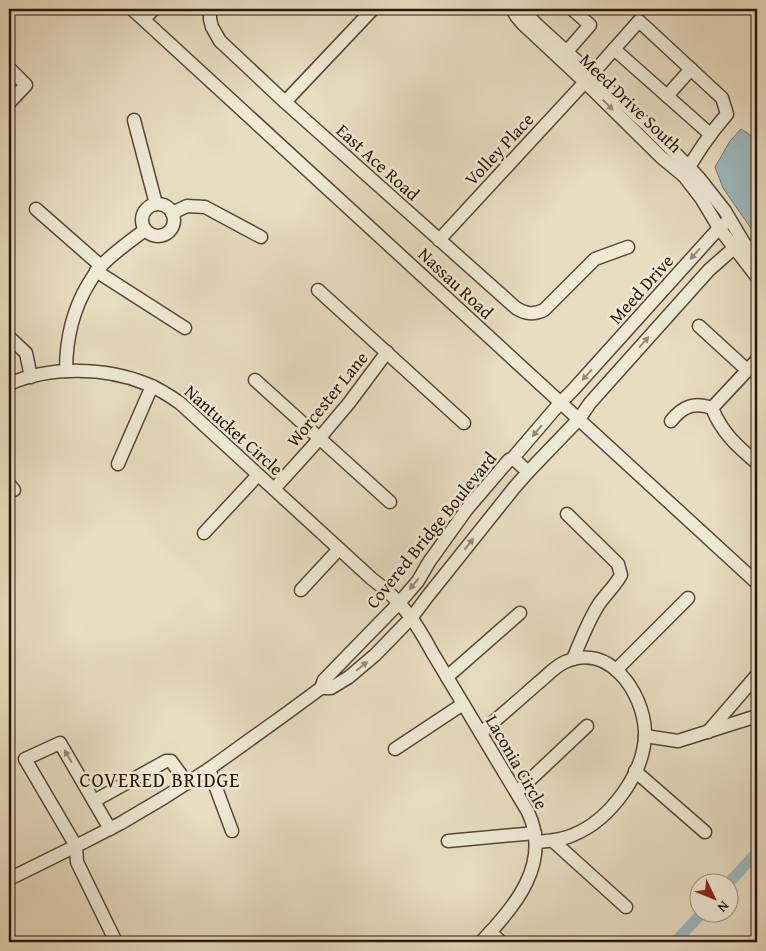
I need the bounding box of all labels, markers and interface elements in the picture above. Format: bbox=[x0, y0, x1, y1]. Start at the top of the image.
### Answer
street label: Meed Drive South bbox=[574, 47, 688, 159]
one-way arrow bbox=[602, 99, 614, 111]
street label: Volley Place bbox=[458, 106, 540, 192]
street label: East Ace Road bbox=[330, 117, 426, 207]
street label: Nassau Road bbox=[412, 241, 500, 325]
one-way arrow bbox=[690, 247, 701, 260]
street label: Meed Drive bbox=[602, 248, 680, 330]
one-way arrow bbox=[638, 337, 650, 349]
street label: Worcester Lane bbox=[280, 345, 374, 453]
one-way arrow bbox=[581, 368, 593, 380]
street label: Nantucket Circle bbox=[179, 378, 289, 482]
one-way arrow bbox=[532, 425, 543, 437]
street label: Covered Bridge Boulevard bbox=[359, 445, 503, 614]
one-way arrow bbox=[464, 538, 475, 551]
one-way arrow bbox=[409, 577, 420, 590]
one-way arrow bbox=[356, 660, 369, 671]
street label: Laconia Circle bbox=[479, 710, 555, 814]
one-way arrow bbox=[64, 749, 72, 764]
district label: COVERED BRIDGE bbox=[80, 765, 240, 794]
north arrow bbox=[688, 874, 738, 924]
text: N bbox=[713, 897, 734, 918]

